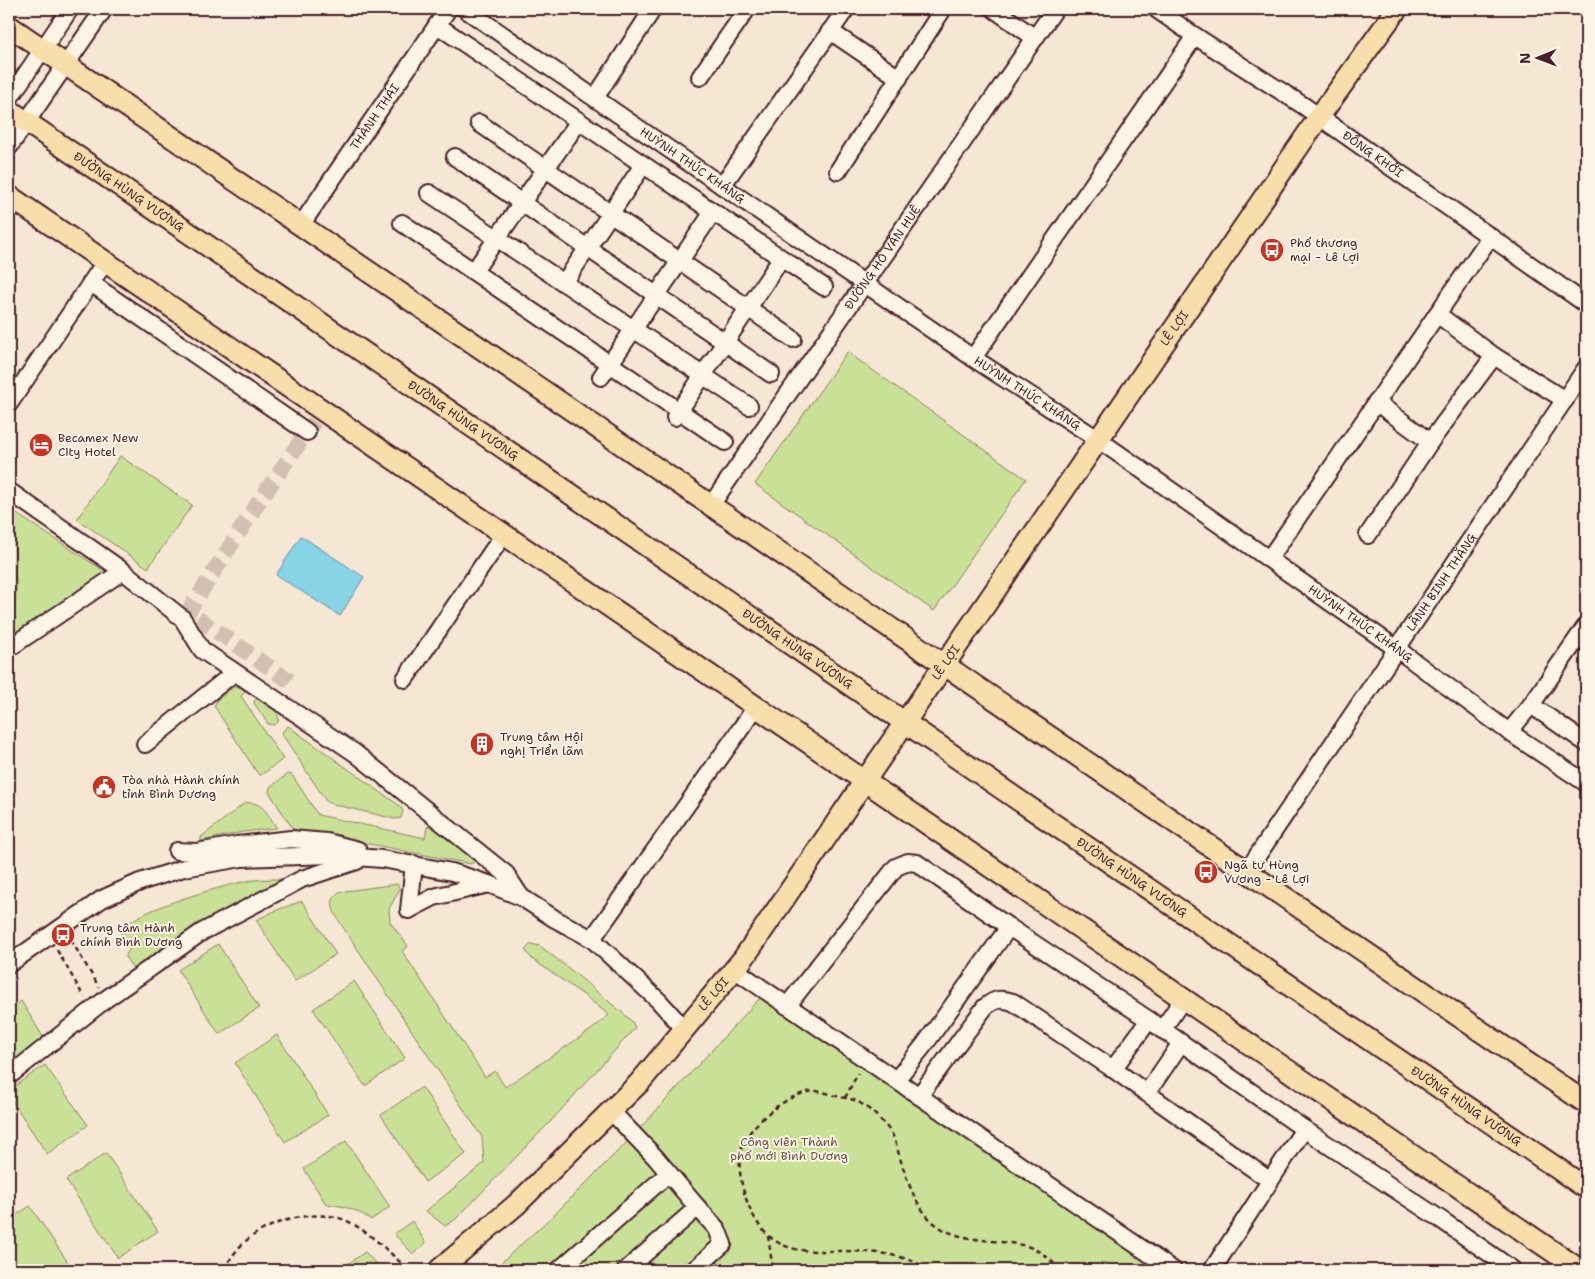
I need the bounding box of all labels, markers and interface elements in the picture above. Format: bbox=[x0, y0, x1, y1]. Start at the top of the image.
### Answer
north arrow bbox=[1512, 32, 1562, 82]
text: N bbox=[1516, 53, 1534, 64]
street label: THÀNH THÁI bbox=[346, 80, 403, 153]
street label: HUỲNH THÚC KHÁNG bbox=[637, 124, 748, 207]
street label: ĐỒNG KHỞI bbox=[1339, 127, 1407, 181]
street label: ĐƯỜNG HÙNG VƯƠNG bbox=[70, 148, 187, 235]
street label: ĐƯỜNG HỒ VĂN HUÊ bbox=[841, 202, 924, 313]
place label: Phố thương mại - Lê Lợi bbox=[1290, 235, 1360, 265]
bus stop icon: Phố thương mại - Lê Lợi bbox=[1259, 237, 1285, 263]
street label: LÊ LỢI bbox=[1157, 307, 1192, 349]
street label: HUỲNH THÚC KHÁNG bbox=[971, 353, 1084, 434]
street label: ĐƯỜNG HÙNG VƯƠNG bbox=[405, 377, 522, 464]
place label: Becamex New City Hotel bbox=[58, 430, 139, 460]
hotel icon: Becamex New City Hotel bbox=[28, 432, 54, 458]
street label: LÃNH BINH THĂNG bbox=[1403, 530, 1480, 635]
street label: HUỲNH THÚC KHÁNG bbox=[1305, 581, 1416, 666]
street label: ĐƯỜNG HÙNG VƯƠNG bbox=[739, 605, 856, 692]
street label: LÊ LỢI bbox=[928, 641, 964, 683]
place label: Trung tâm Hội nghị Triển lãm bbox=[500, 729, 584, 759]
building icon: Trung tâm Hội nghị Triển lãm bbox=[469, 731, 495, 757]
place label: Tòa nhà Hành chính tỉnh Bình Dương bbox=[122, 772, 240, 802]
public building icon: Tòa nhà Hành chính tỉnh Bình Dương bbox=[91, 774, 117, 800]
street label: ĐƯỜNG HÙNG VƯƠNG bbox=[1073, 834, 1190, 921]
place label: Ngã tư Hùng Vương - Lê Lợi bbox=[1224, 857, 1309, 887]
bus stop icon: Ngã tư Hùng Vương - Lê Lợi bbox=[1193, 859, 1219, 885]
place label: Trung tâm Hành chính Bình Dương bbox=[80, 920, 182, 950]
bus stop icon: Trung tâm Hành chính Bình Dương bbox=[50, 922, 76, 948]
street label: LÊ LỢI bbox=[695, 974, 733, 1014]
street label: ĐƯỜNG HÙNG VƯƠNG bbox=[1408, 1063, 1525, 1150]
park label: Công viên Thành phố mới Bình Dương bbox=[730, 1134, 848, 1164]

